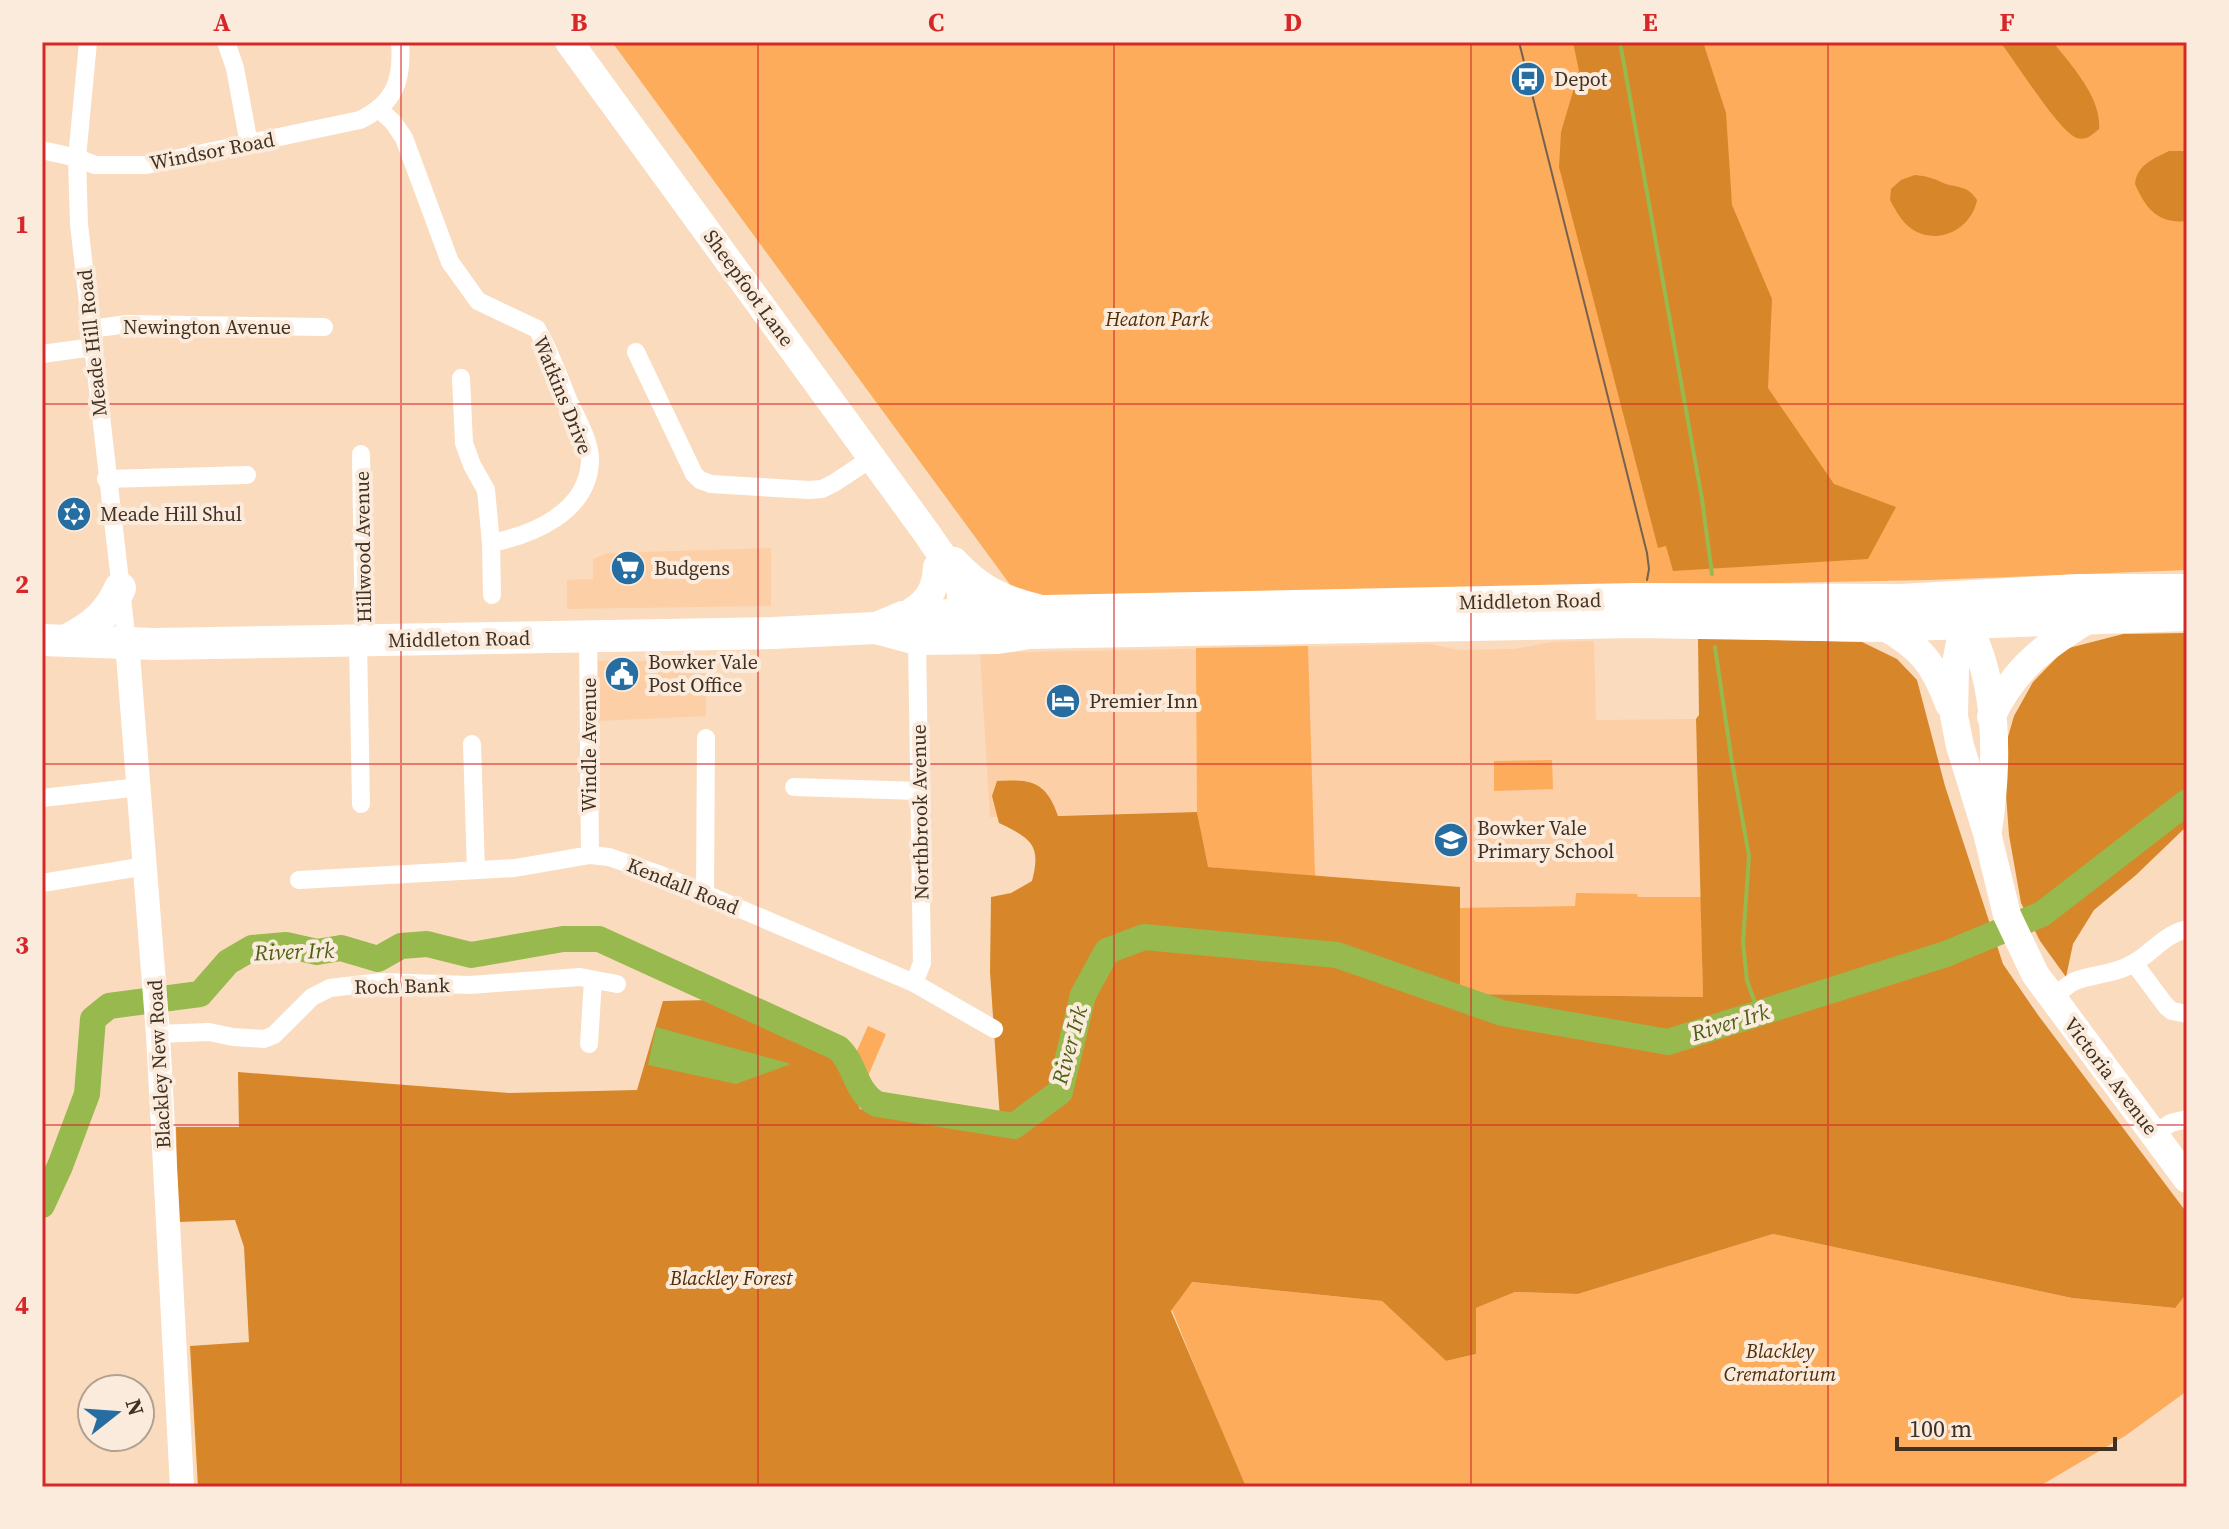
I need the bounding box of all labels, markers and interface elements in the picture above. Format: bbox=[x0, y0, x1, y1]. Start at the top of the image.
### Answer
text: A bbox=[213, 4, 231, 40]
text: B bbox=[571, 4, 588, 40]
text: C bbox=[928, 4, 944, 40]
text: D bbox=[1284, 4, 1302, 40]
text: E bbox=[1642, 4, 1658, 40]
text: F bbox=[1999, 4, 2015, 40]
bus stop icon: Depot bbox=[1509, 60, 1547, 98]
place label: Depot bbox=[1554, 65, 1608, 93]
street label: Windsor Road bbox=[147, 125, 277, 177]
text: 1 bbox=[15, 206, 29, 242]
street label: Sheepfoot Lane bbox=[697, 224, 801, 352]
street label: Meade Hill Road bbox=[70, 267, 114, 418]
park label: Heaton Park bbox=[1104, 305, 1209, 333]
street label: Newington Avenue bbox=[123, 313, 291, 341]
street label: Watkins Drive bbox=[527, 332, 599, 458]
street label: Hillwood Avenue bbox=[348, 471, 378, 623]
synagogue icon: Meade Hill Shul bbox=[55, 495, 93, 533]
place label: Meade Hill Shul bbox=[100, 500, 242, 528]
supermarket icon: Budgens bbox=[609, 549, 647, 587]
place label: Budgens bbox=[654, 554, 730, 582]
text: 2 bbox=[15, 566, 29, 602]
street label: Middleton Road bbox=[1459, 586, 1602, 616]
street label: Middleton Road bbox=[388, 624, 531, 654]
place label: Bowker Vale Post Office bbox=[648, 648, 758, 699]
public building icon: Bowker Vale Post Office bbox=[603, 655, 641, 693]
street label: Windle Avenue bbox=[575, 678, 603, 812]
hotel icon: Premier Inn bbox=[1044, 682, 1082, 720]
place label: Premier Inn bbox=[1089, 687, 1198, 715]
street label: Northbrook Avenue bbox=[904, 724, 936, 900]
place label: Bowker Vale Primary School bbox=[1477, 814, 1614, 865]
school or university icon: Bowker Vale Primary School bbox=[1432, 821, 1470, 859]
street label: Kendall Road bbox=[623, 851, 744, 921]
text: 3 bbox=[15, 927, 29, 963]
water label: River Irk bbox=[252, 935, 335, 967]
street label: Roch Bank bbox=[354, 971, 450, 1001]
street label: Blackley New Road bbox=[141, 978, 177, 1149]
water label: River Irk bbox=[1686, 996, 1773, 1048]
water label: River Irk bbox=[1044, 1002, 1094, 1089]
street label: Victoria Avenue bbox=[2057, 1011, 2165, 1141]
park label: Blackley Forest bbox=[669, 1264, 794, 1292]
text: 4 bbox=[15, 1287, 29, 1323]
park label: Blackley Crematorium bbox=[1724, 1337, 1837, 1388]
north arrow bbox=[76, 1373, 156, 1453]
text: N bbox=[118, 1395, 152, 1419]
scale bar bbox=[1897, 1401, 2115, 1451]
text: 100 m bbox=[1909, 1412, 1972, 1445]

